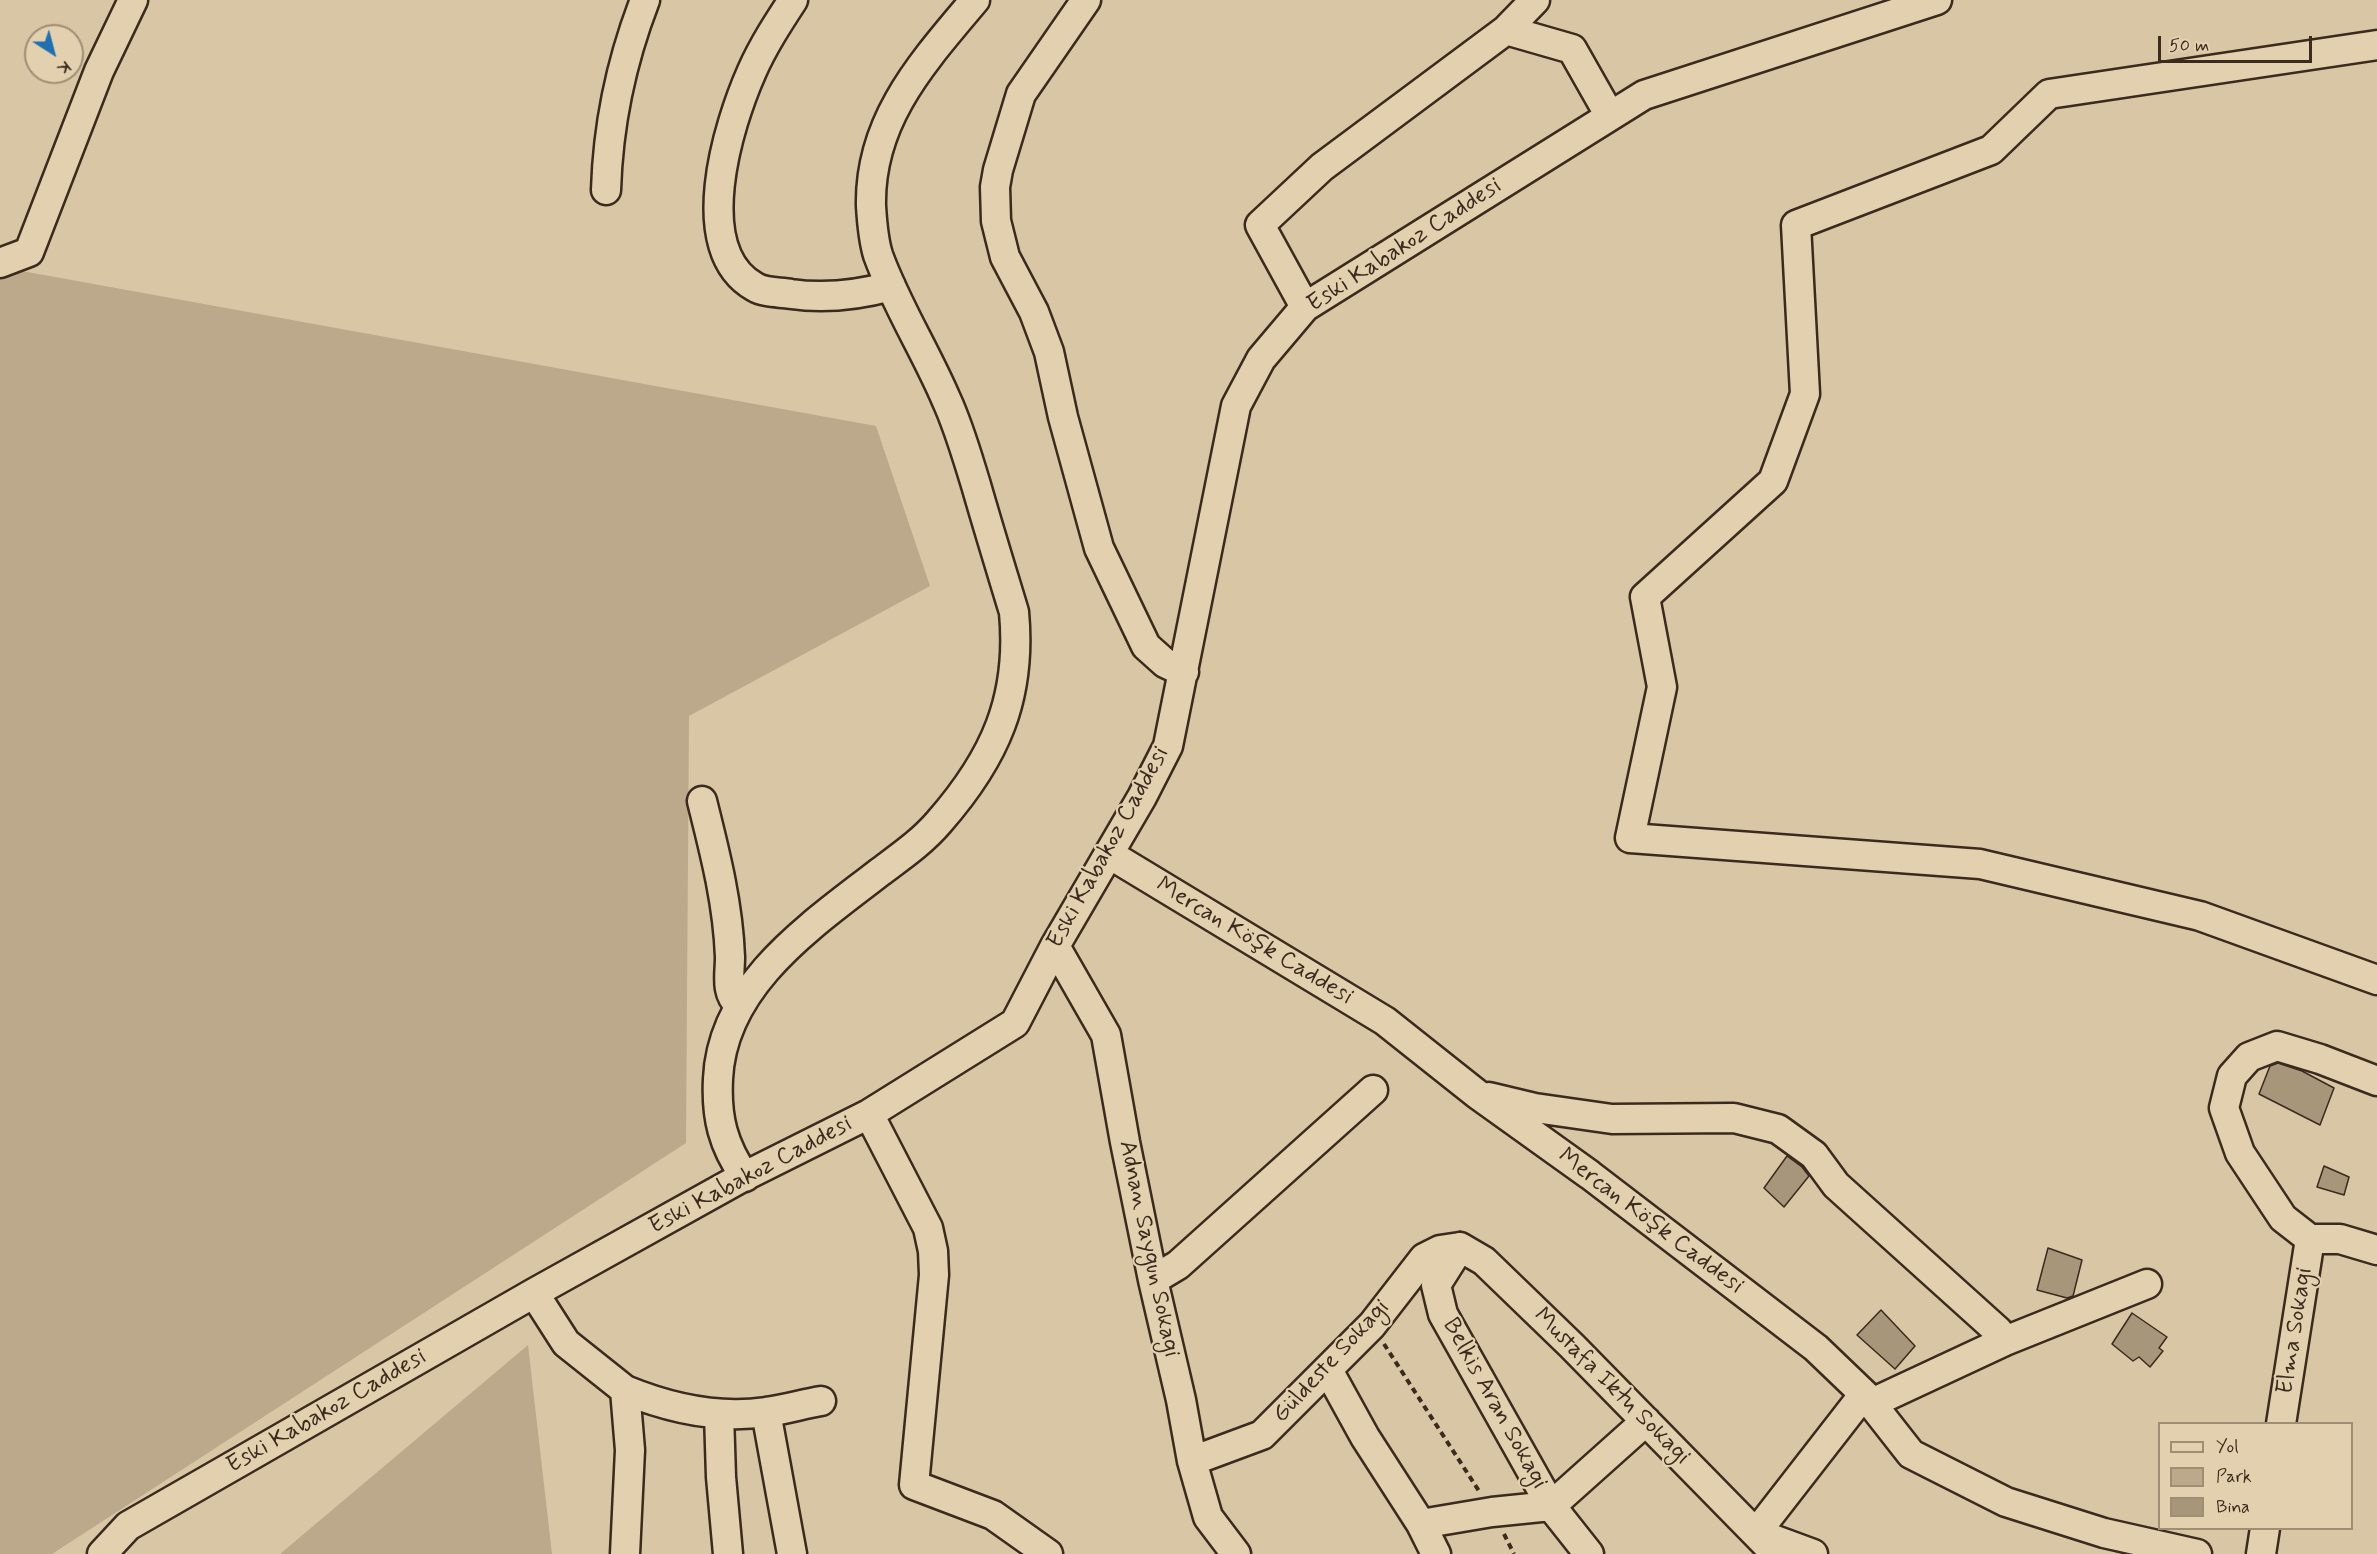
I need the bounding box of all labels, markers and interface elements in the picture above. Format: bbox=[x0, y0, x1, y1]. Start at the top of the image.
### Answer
north arrow bbox=[24, 24, 84, 84]
scale bar bbox=[2161, 24, 2316, 62]
text: 50 m bbox=[2169, 34, 2209, 58]
text: K bbox=[53, 56, 74, 79]
street label: Eski Kabakoz Caddesi bbox=[1302, 172, 1508, 320]
street label: Eski Kabakoz Caddesi bbox=[1042, 742, 1176, 954]
street label: Mercan Köşk Caddesi bbox=[1150, 872, 1358, 1012]
street label: Eski Kabakoz Caddesi bbox=[645, 1110, 857, 1242]
street label: Adnan Saygun Sokagi bbox=[1111, 1138, 1185, 1360]
street label: Mercan Köşk Caddesi bbox=[1551, 1143, 1749, 1301]
street label: Elma Sokagi bbox=[2272, 1266, 2320, 1396]
street label: Güldeste Sokagi bbox=[1268, 1294, 1396, 1430]
street label: Mustafa Iktu Sokagi bbox=[1527, 1303, 1695, 1471]
street label: Belkis Aran Sokagi bbox=[1435, 1314, 1553, 1494]
street label: Eski Kabakoz Caddesi bbox=[222, 1343, 432, 1481]
legend bbox=[2158, 1422, 2353, 1530]
text: Yol bbox=[2216, 1435, 2239, 1459]
text: Park bbox=[2216, 1465, 2252, 1489]
text: Bina bbox=[2216, 1495, 2250, 1519]

